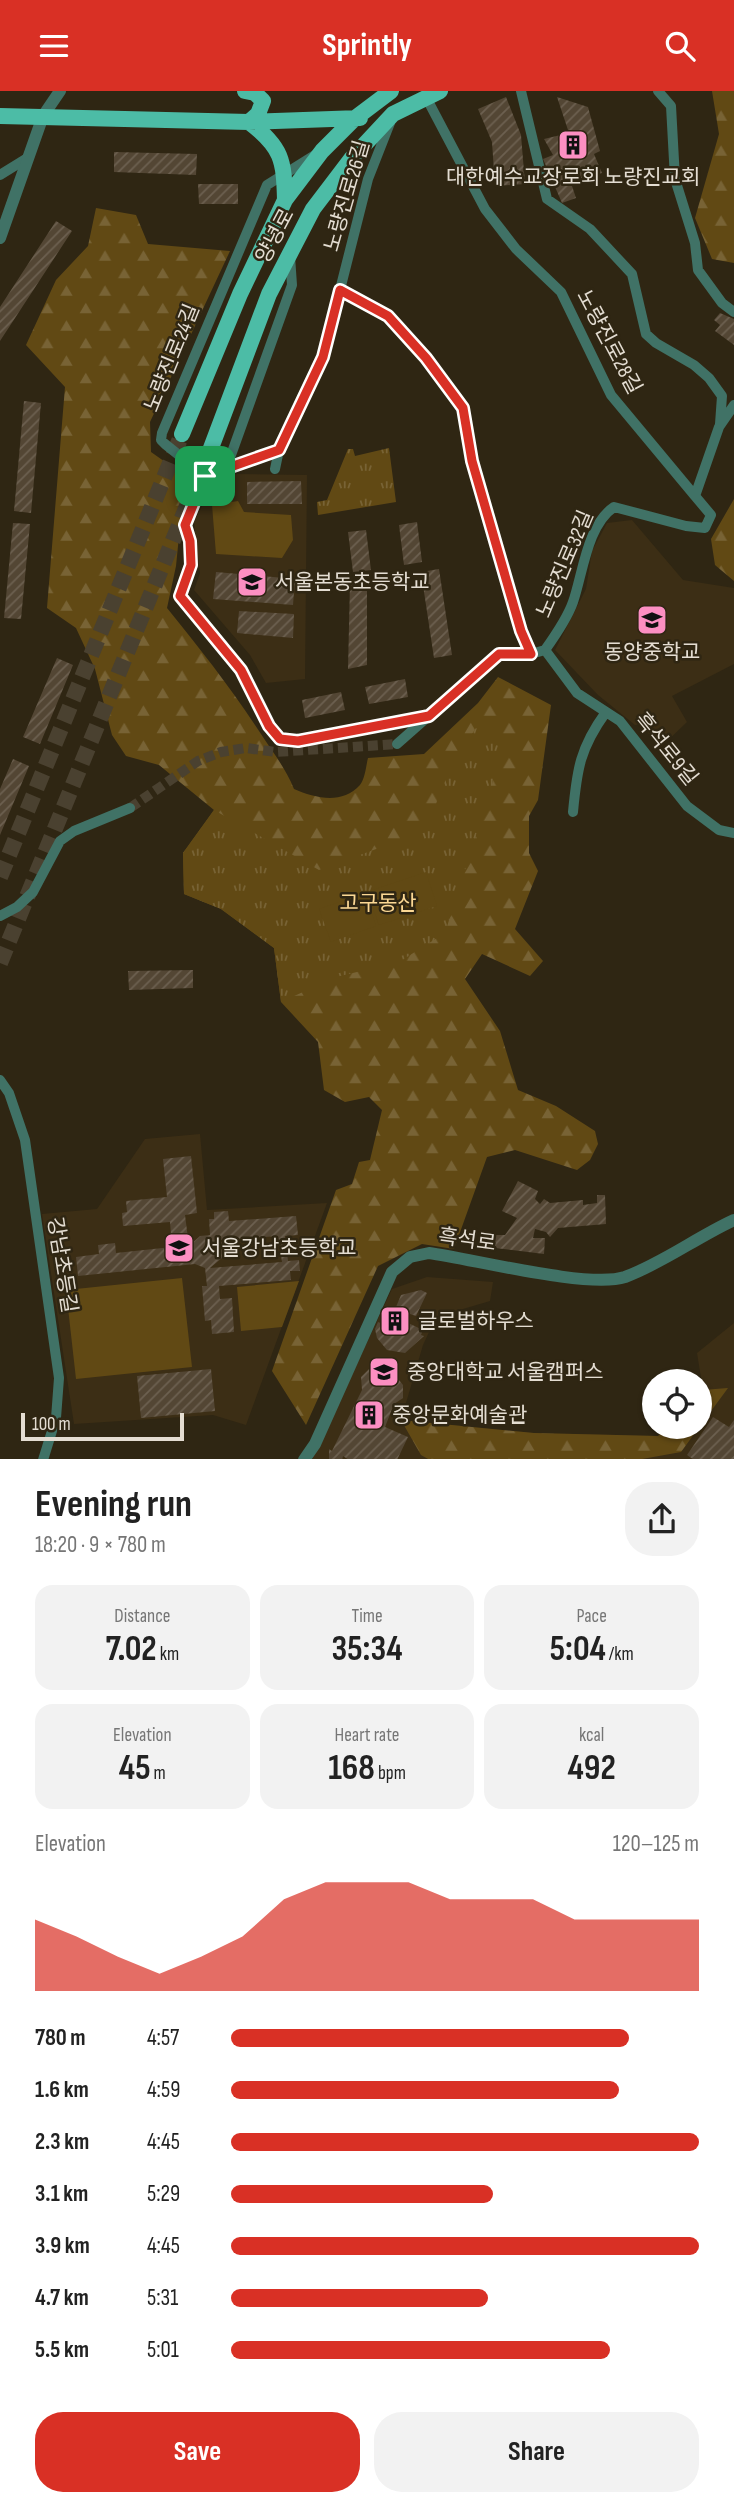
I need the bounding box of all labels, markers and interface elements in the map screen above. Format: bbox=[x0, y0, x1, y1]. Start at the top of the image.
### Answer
text: Sprintly bbox=[322, 26, 412, 65]
icon: menu bbox=[35, 27, 73, 65]
icon: search bbox=[661, 27, 699, 65]
building icon: 대한예수교장로회 노량진교회 bbox=[556, 128, 590, 162]
street label: 노량진로26길 bbox=[319, 138, 375, 254]
place label: 대한예수교장로회 노량진교회 bbox=[446, 165, 700, 190]
street label: 양녕로 bbox=[250, 205, 300, 267]
street label: 노량진로28길 bbox=[571, 286, 647, 398]
street label: 노량진로24길 bbox=[139, 301, 205, 415]
pin bbox=[175, 446, 235, 506]
icon: arrive bbox=[186, 457, 224, 495]
street label: 노량진로32길 bbox=[531, 507, 599, 621]
school or university icon: 서울본동초등학교 bbox=[235, 565, 269, 599]
place label: 서울본동초등학교 bbox=[275, 570, 430, 595]
school or university icon: 동양중학교 bbox=[635, 603, 669, 637]
place label: 동양중학교 bbox=[604, 640, 700, 665]
street label: 흑석로9길 bbox=[629, 707, 703, 791]
park label: 고구동산 bbox=[339, 891, 417, 916]
street label: 강남초등길 bbox=[42, 1215, 82, 1315]
street label: 흑석로 bbox=[437, 1224, 497, 1256]
school or university icon: 서울강남초등학교 bbox=[162, 1231, 196, 1265]
place label: 서울강남초등학교 bbox=[202, 1236, 357, 1261]
building icon: 글로벌하우스 bbox=[378, 1304, 412, 1338]
place label: 글로벌하우스 bbox=[418, 1309, 534, 1334]
school or university icon: 중앙대학교 서울캠퍼스 bbox=[367, 1355, 401, 1389]
place label: 중앙대학교 서울캠퍼스 bbox=[407, 1360, 604, 1385]
map controls bbox=[642, 1369, 712, 1439]
button: locate bbox=[642, 1369, 712, 1439]
building icon: 중앙문화예술관 bbox=[352, 1398, 386, 1432]
place label: 중앙문화예술관 bbox=[392, 1403, 527, 1428]
scale bar bbox=[21, 1411, 184, 1442]
text: 100 m bbox=[32, 1413, 71, 1436]
text: Evening run bbox=[35, 1482, 192, 1527]
button: share bbox=[625, 1482, 699, 1556]
text: 18:20 · 9 × 780 m bbox=[35, 1531, 166, 1559]
text: Distance bbox=[114, 1605, 170, 1628]
text: Time bbox=[351, 1605, 383, 1628]
text: Pace bbox=[577, 1605, 607, 1628]
text: 7.02 bbox=[105, 1628, 157, 1671]
text: 35:34 bbox=[332, 1628, 402, 1671]
text: 5:04 bbox=[550, 1628, 606, 1671]
text: km bbox=[157, 1643, 179, 1666]
text: /km bbox=[606, 1643, 634, 1666]
text: Elevation bbox=[113, 1724, 172, 1747]
text: Heart rate bbox=[335, 1724, 399, 1747]
text: kcal bbox=[579, 1724, 604, 1747]
text: 45 bbox=[119, 1747, 151, 1790]
text: 168 bbox=[328, 1747, 375, 1790]
text: 492 bbox=[568, 1747, 616, 1790]
text: m bbox=[151, 1762, 166, 1785]
text: bpm bbox=[375, 1762, 406, 1785]
text: Elevation bbox=[35, 1830, 106, 1858]
text: 120–125 m bbox=[613, 1830, 699, 1858]
text: 780 m bbox=[35, 2024, 86, 2052]
text: 4:57 bbox=[147, 2024, 179, 2052]
text: 1.6 km bbox=[35, 2076, 89, 2104]
text: 4:59 bbox=[147, 2076, 180, 2104]
text: 2.3 km bbox=[35, 2128, 89, 2156]
text: 4:45 bbox=[147, 2128, 180, 2156]
text: 3.1 km bbox=[35, 2180, 88, 2208]
text: 5:29 bbox=[147, 2180, 180, 2208]
text: 3.9 km bbox=[35, 2232, 90, 2260]
text: 4:45 bbox=[147, 2232, 180, 2260]
text: 4.7 km bbox=[35, 2284, 89, 2312]
text: 5:31 bbox=[147, 2284, 178, 2312]
text: 5.5 km bbox=[35, 2336, 89, 2364]
text: 5:01 bbox=[147, 2336, 179, 2364]
button: Save bbox=[35, 2412, 360, 2492]
button: Share bbox=[374, 2412, 699, 2492]

